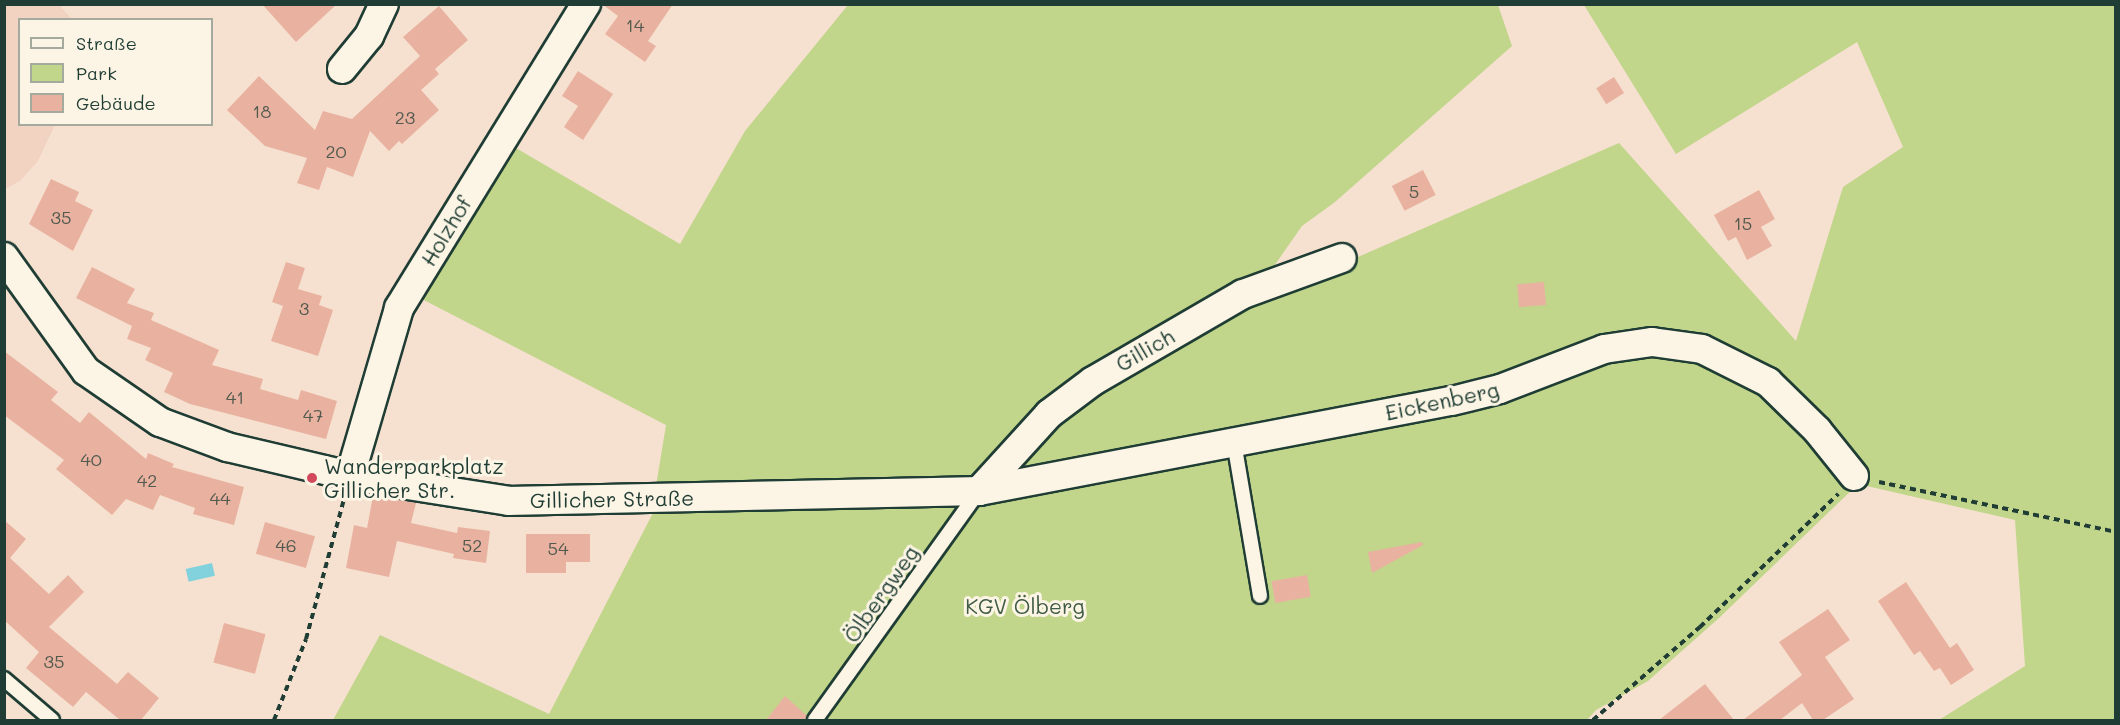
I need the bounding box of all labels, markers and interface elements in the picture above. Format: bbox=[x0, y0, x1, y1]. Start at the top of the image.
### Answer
house number: 14 bbox=[626, 14, 644, 36]
legend bbox=[18, 18, 213, 126]
text: Straße bbox=[76, 31, 137, 55]
text: Park bbox=[76, 61, 117, 85]
text: Gebäude bbox=[76, 91, 156, 115]
house number: 18 bbox=[253, 100, 271, 122]
house number: 23 bbox=[395, 106, 415, 128]
house number: 20 bbox=[325, 140, 347, 162]
house number: 5 bbox=[1409, 180, 1419, 202]
street label: Holzhof bbox=[415, 192, 477, 270]
house number: 35 bbox=[50, 206, 72, 228]
house number: 15 bbox=[1734, 212, 1752, 234]
house number: 3 bbox=[299, 297, 309, 319]
street label: Gillich bbox=[1111, 323, 1179, 377]
street label: Eickenberg bbox=[1383, 377, 1501, 425]
house number: 41 bbox=[226, 386, 244, 408]
house number: 47 bbox=[303, 404, 323, 426]
house number: 40 bbox=[80, 448, 102, 470]
place label: Wanderparkplatz Gillicher Str. bbox=[324, 453, 504, 503]
house number: 42 bbox=[137, 469, 157, 491]
marker: Wanderparkplatz Gillicher Str. bbox=[305, 471, 319, 485]
street label: Gillicher Straße bbox=[530, 485, 694, 513]
house number: 44 bbox=[209, 487, 231, 509]
house number: 46 bbox=[275, 534, 297, 556]
house number: 52 bbox=[462, 534, 482, 556]
house number: 54 bbox=[547, 537, 569, 559]
street label: Ölbergweg bbox=[838, 541, 924, 647]
park label: KGV Ölberg bbox=[965, 593, 1085, 619]
house number: 35 bbox=[43, 650, 65, 672]

